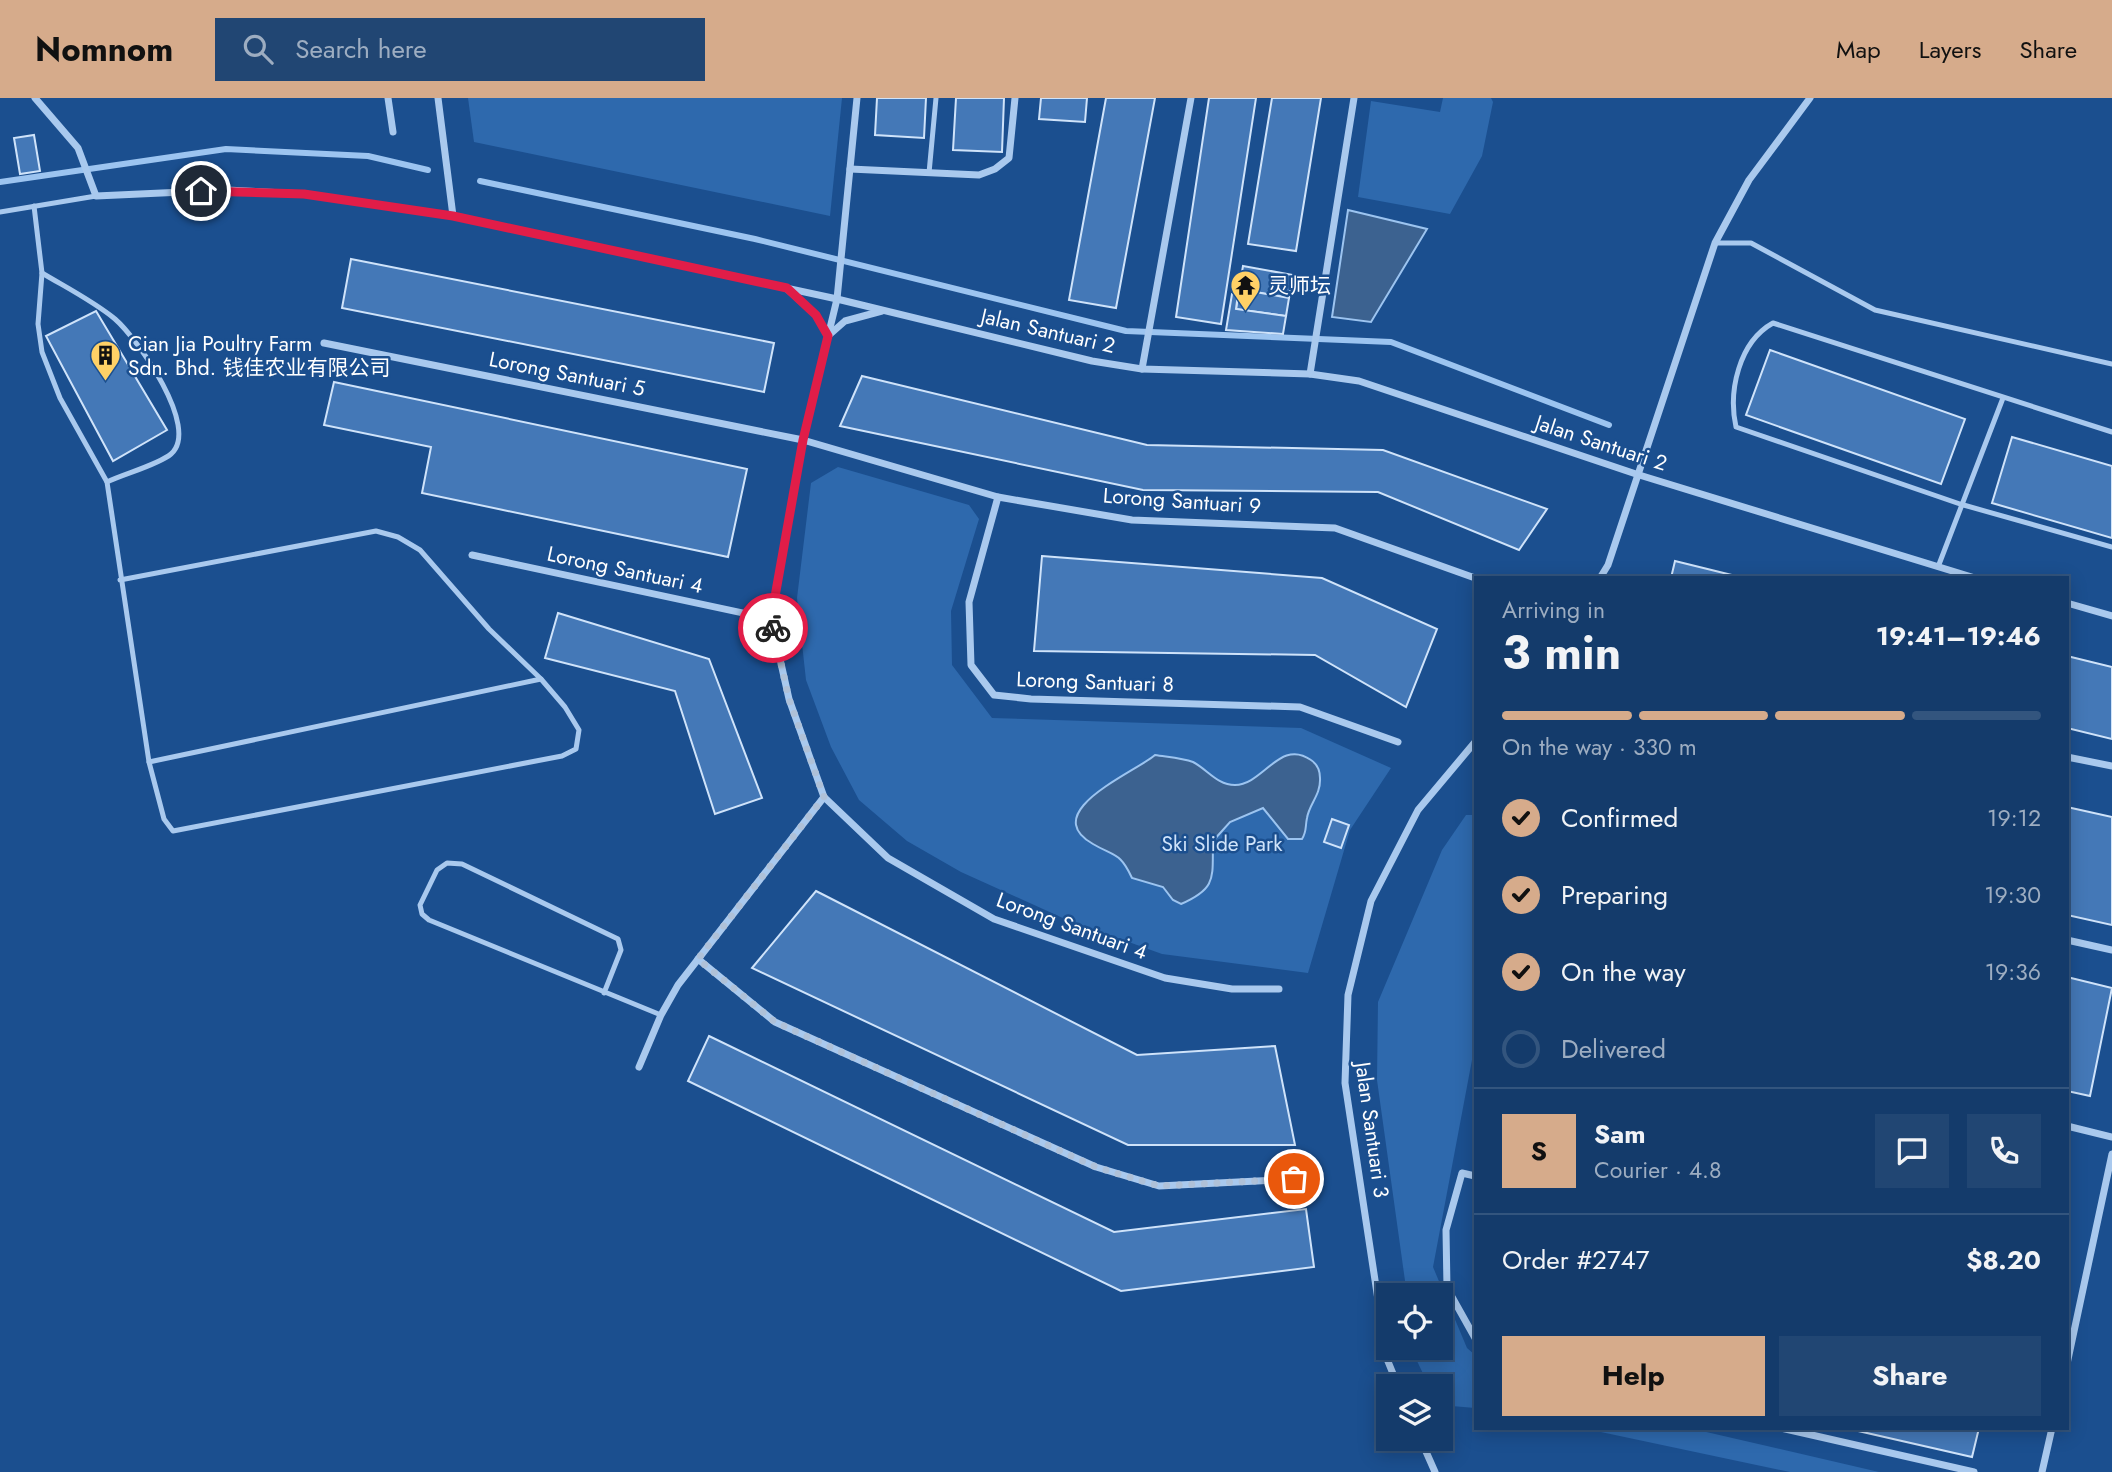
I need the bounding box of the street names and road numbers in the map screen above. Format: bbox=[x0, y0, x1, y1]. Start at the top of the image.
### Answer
street label: Jalan Santuari 2 bbox=[975, 300, 1118, 361]
street label: Lorong Santuari 5 bbox=[487, 344, 647, 404]
street label: Jalan Santuari 2 bbox=[1528, 407, 1671, 478]
street label: Lorong Santuari 9 bbox=[1102, 481, 1262, 521]
street label: Lorong Santuari 4 bbox=[544, 539, 706, 601]
street label: Lorong Santuari 8 bbox=[1016, 664, 1174, 700]
street label: Lorong Santuari 4 bbox=[992, 885, 1152, 967]
street label: Jalan Santuari 3 bbox=[1347, 1057, 1396, 1200]

